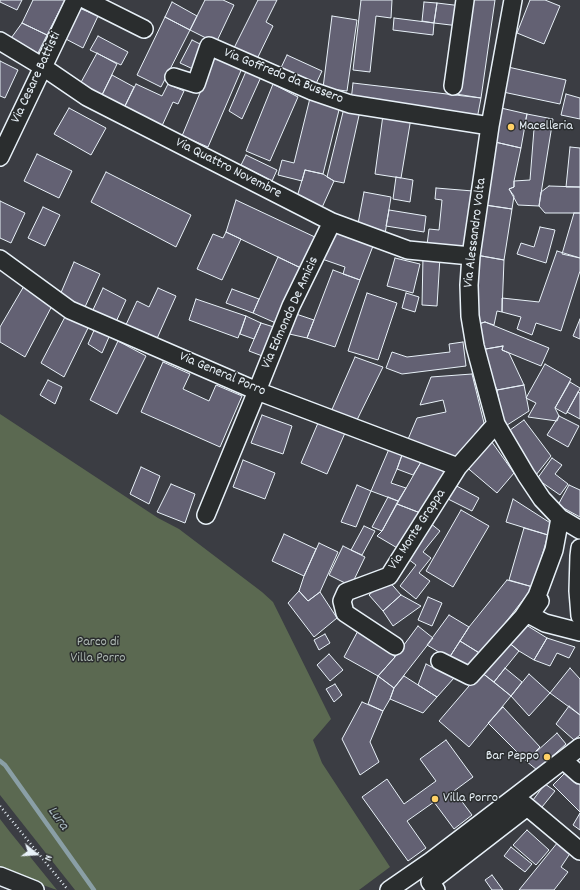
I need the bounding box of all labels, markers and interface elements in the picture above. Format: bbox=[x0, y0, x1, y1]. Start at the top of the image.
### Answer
street label: Via Cesare Battisti bbox=[8, 30, 66, 126]
street label: Via Goffredo da Bussero bbox=[221, 45, 345, 109]
place label: Macelleria bbox=[519, 119, 573, 135]
marker: Macelleria bbox=[506, 122, 516, 132]
street label: Via Quattro Novembre bbox=[172, 135, 284, 203]
street label: Via Alessandro Volta bbox=[461, 177, 491, 289]
street label: Via Edmondo De Amicis bbox=[259, 254, 323, 372]
street label: Via General Porro bbox=[176, 349, 268, 401]
street label: Via Monte Grappa bbox=[386, 487, 450, 573]
park label: Parco di Villa Porro bbox=[71, 635, 125, 668]
place label: Bar Peppo bbox=[486, 749, 539, 765]
marker: Bar Peppo bbox=[542, 752, 552, 762]
place label: Villa Porro bbox=[443, 791, 498, 807]
marker: Villa Porro bbox=[430, 794, 440, 804]
water label: Lura bbox=[42, 804, 72, 834]
north arrow bbox=[16, 834, 56, 874]
text: N bbox=[39, 853, 56, 863]

